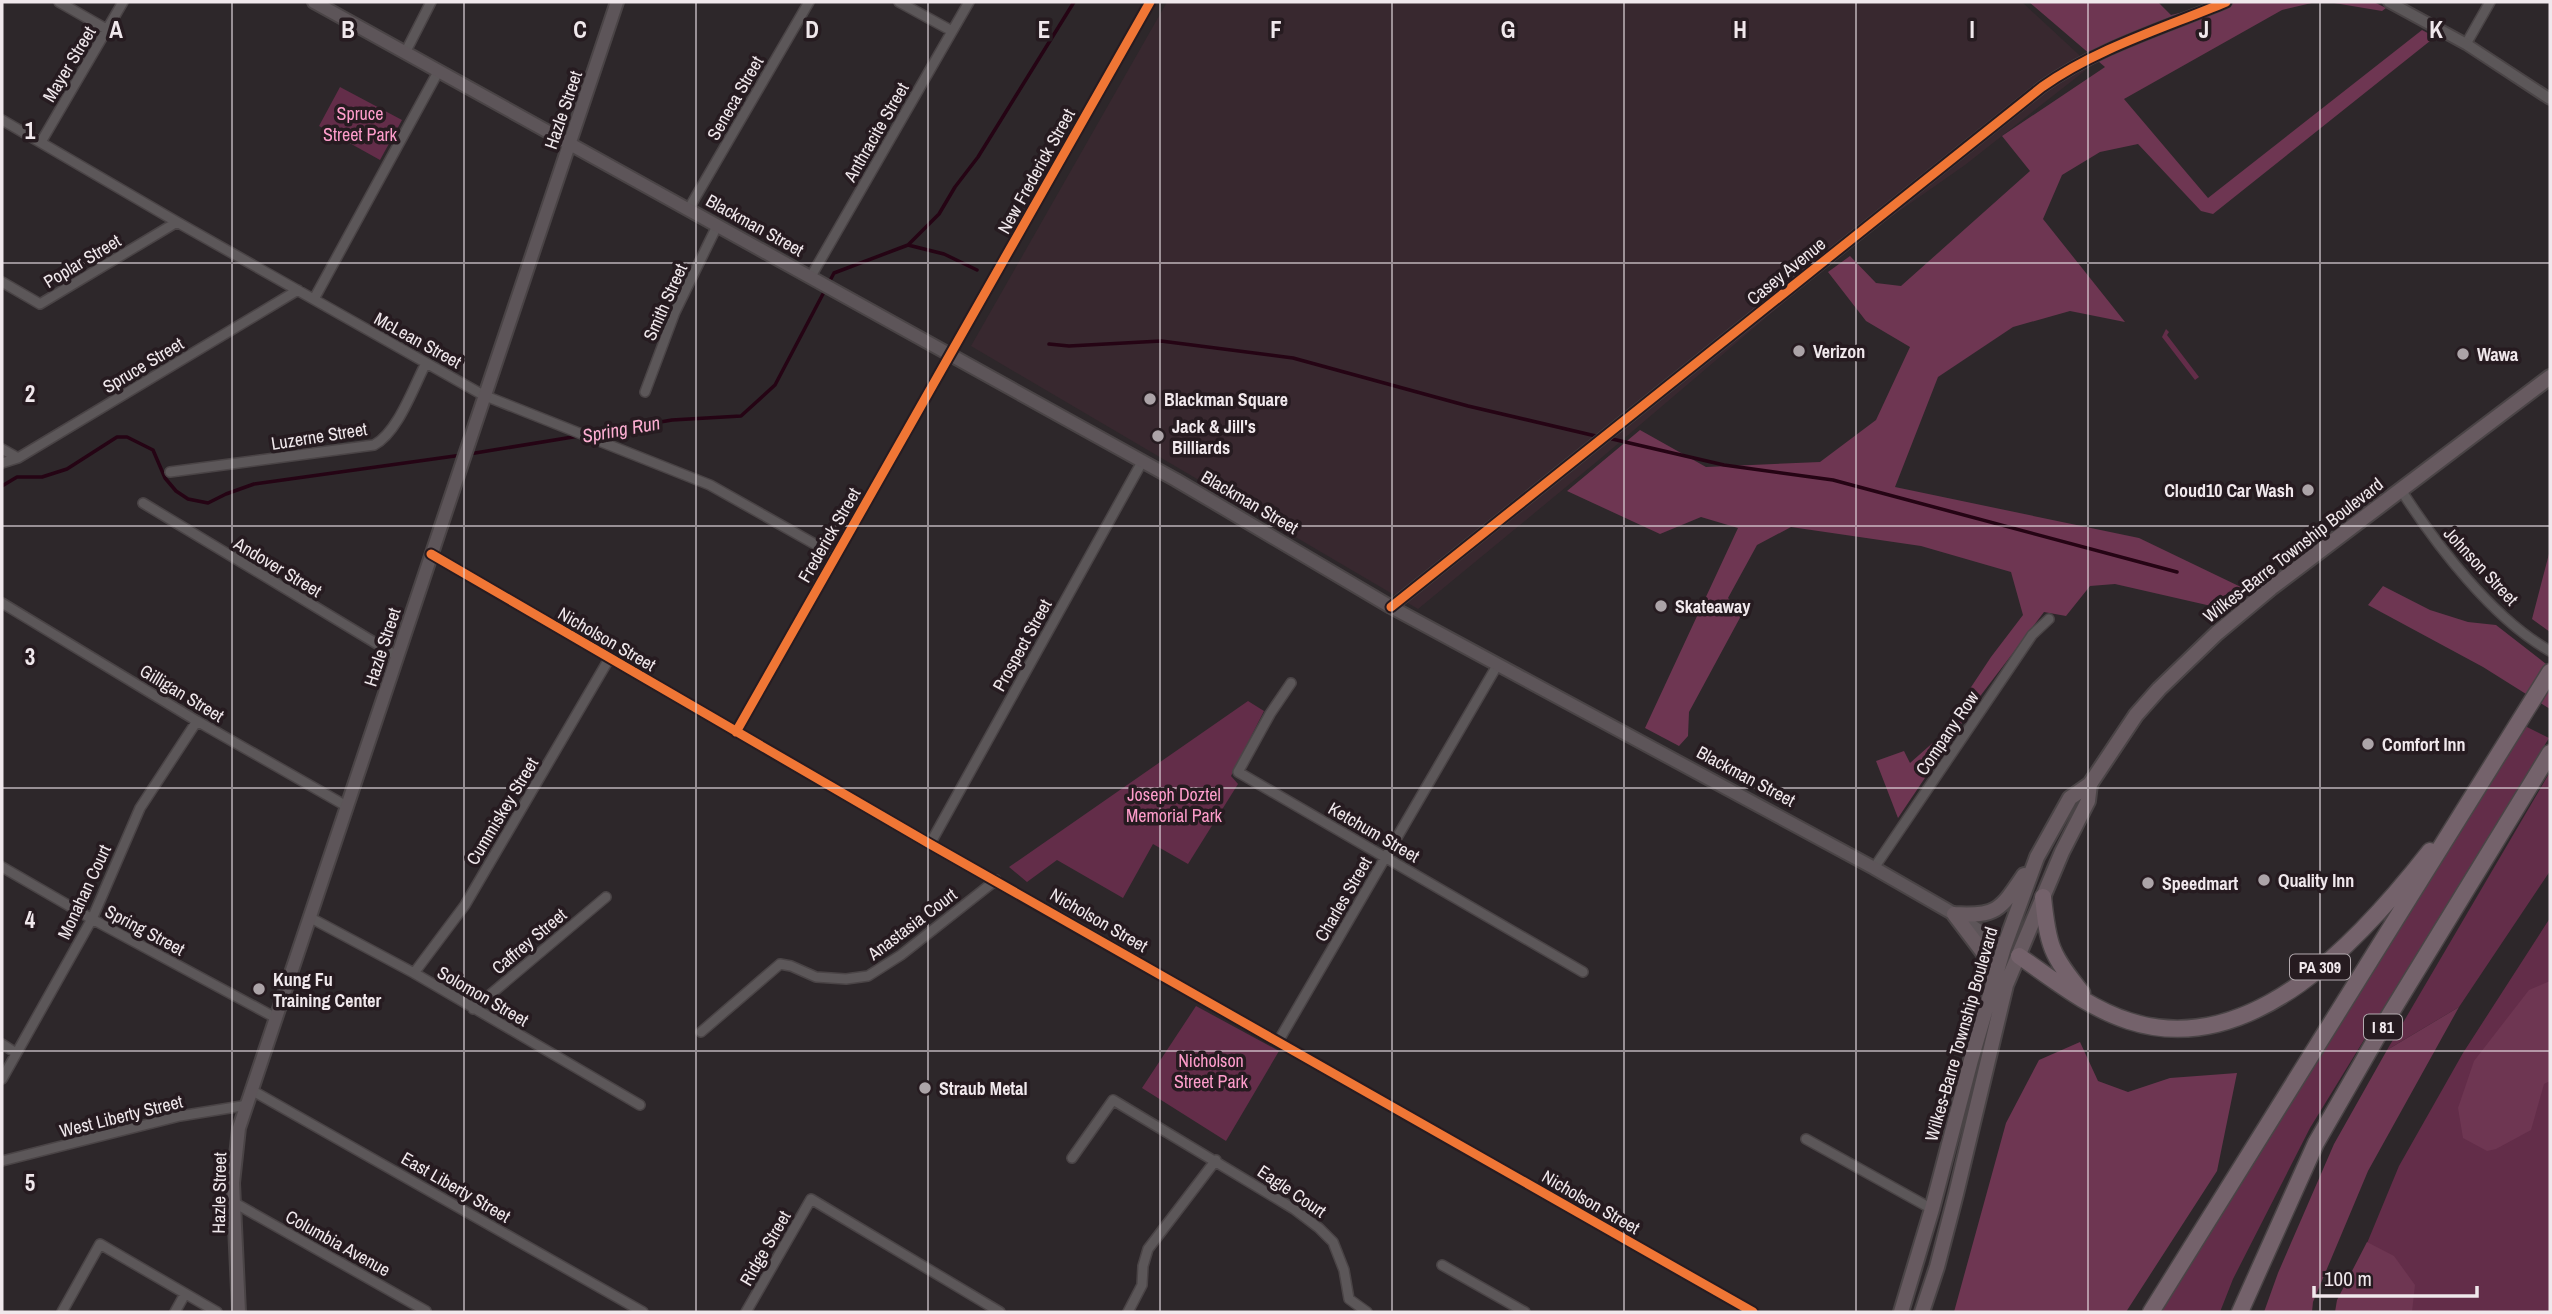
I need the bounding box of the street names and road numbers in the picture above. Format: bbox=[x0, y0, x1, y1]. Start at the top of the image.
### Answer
street label: Mayer Street bbox=[37, 21, 101, 107]
street label: Seneca Street bbox=[701, 51, 769, 145]
street label: Hazle Street bbox=[538, 68, 588, 152]
street label: Anthracite Street bbox=[837, 78, 915, 187]
street label: New Frederick Street bbox=[991, 104, 1081, 238]
street label: Blackman Street bbox=[702, 188, 808, 262]
street label: Poplar Street bbox=[39, 228, 125, 294]
street label: Casey Avenue bbox=[1741, 231, 1831, 311]
street label: Smith Street bbox=[637, 259, 693, 345]
street label: McLean Street bbox=[370, 306, 466, 374]
street label: Spruce Street bbox=[98, 331, 188, 399]
street label: Luzerne Street bbox=[269, 416, 369, 456]
street label: Blackman Street bbox=[1197, 464, 1303, 540]
street label: Wilkes-Barre Township Boulevard bbox=[2198, 472, 2388, 628]
street label: Frederick Street bbox=[792, 483, 866, 587]
street label: Johnson Street bbox=[2438, 521, 2524, 611]
street label: Andover Street bbox=[229, 530, 327, 603]
street label: Prospect Street bbox=[986, 594, 1058, 696]
street label: Nicholson Street bbox=[553, 601, 661, 677]
street label: Hazle Street bbox=[358, 605, 406, 689]
street label: Gilligan Street bbox=[135, 658, 229, 728]
street label: Company Row bbox=[1910, 686, 1985, 780]
street label: Blackman Street bbox=[1692, 740, 1800, 812]
street label: Cummiskey Street bbox=[460, 753, 544, 869]
street label: Ketchum Street bbox=[1324, 796, 1424, 868]
street label: Monahan Court bbox=[51, 841, 117, 943]
street label: Charles Street bbox=[1309, 852, 1377, 946]
street label: Anastasia Court bbox=[861, 882, 962, 966]
street label: Nicholson Street bbox=[1045, 882, 1153, 958]
street label: Spring Street bbox=[101, 899, 189, 961]
street label: Caffrey Street bbox=[486, 902, 572, 980]
street label: Wilkes-Barre Township Boulevard bbox=[1918, 924, 2004, 1144]
road number: PA 309 bbox=[2290, 954, 2350, 979]
street label: Solomon Street bbox=[433, 960, 533, 1032]
road number: I 81 bbox=[2364, 1015, 2402, 1040]
street label: West Liberty Street bbox=[57, 1089, 185, 1143]
street label: East Liberty Street bbox=[397, 1146, 515, 1228]
street label: Hazle Street bbox=[206, 1152, 232, 1234]
street label: Eagle Court bbox=[1253, 1159, 1331, 1223]
street label: Nicholson Street bbox=[1537, 1164, 1645, 1240]
street label: Columbia Avenue bbox=[281, 1204, 395, 1282]
street label: Ridge Street bbox=[733, 1206, 797, 1290]

